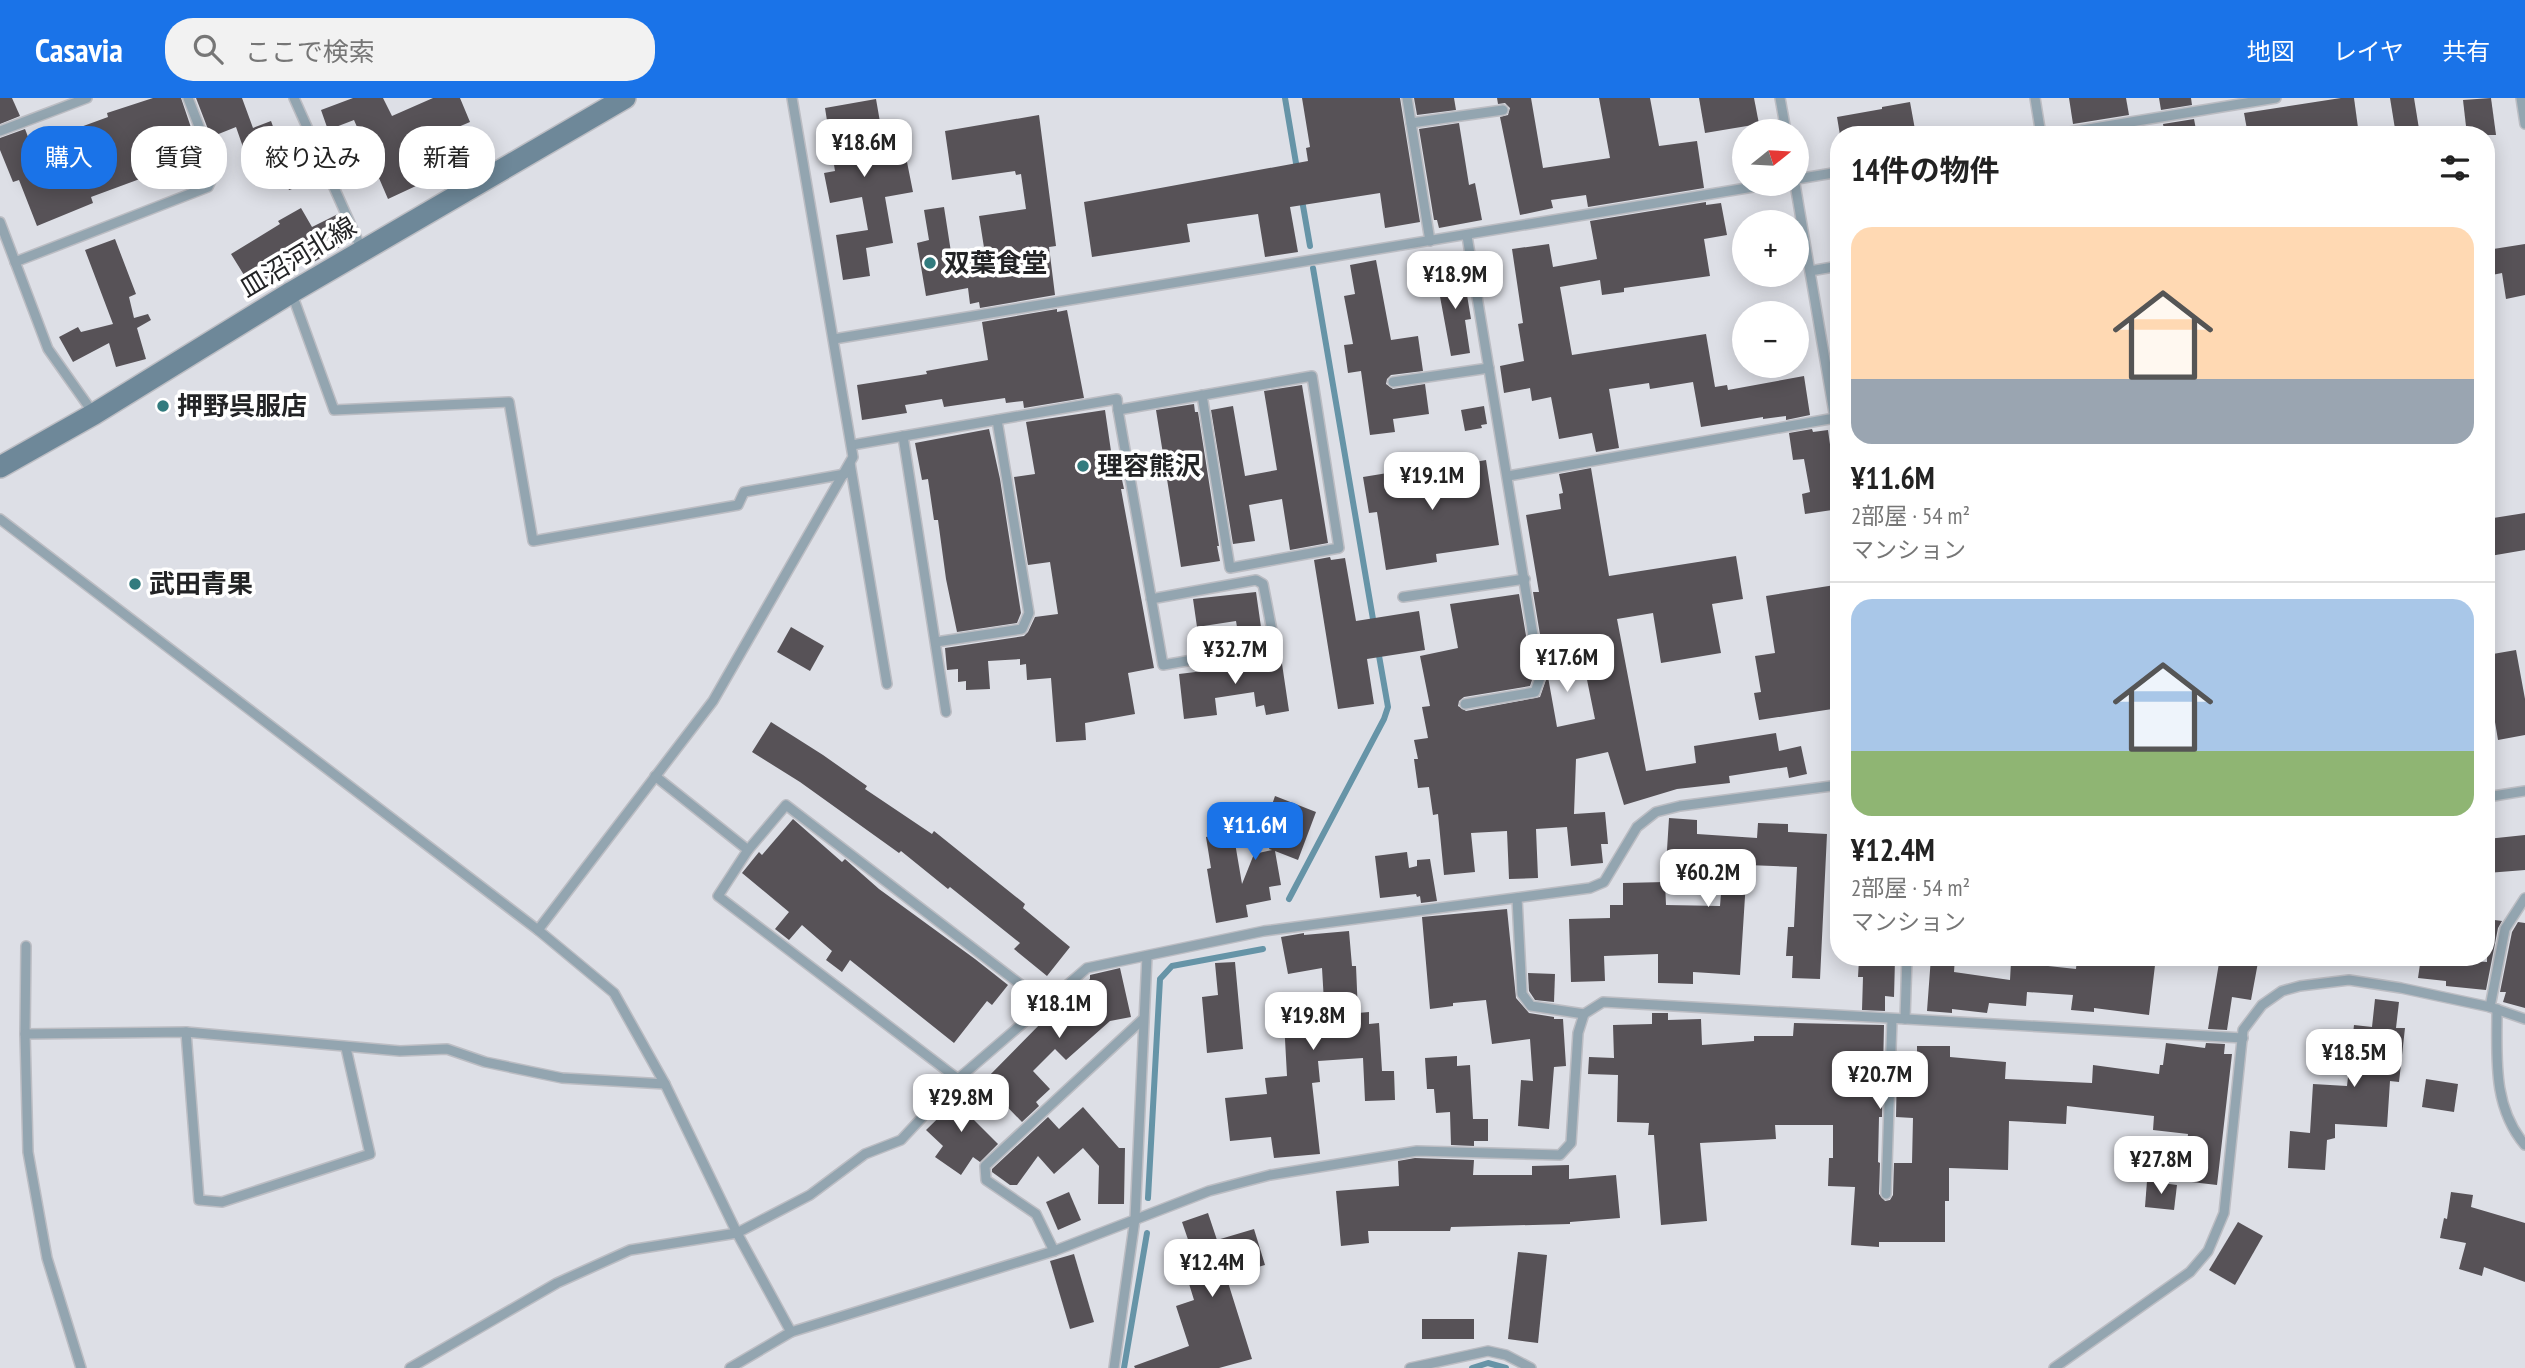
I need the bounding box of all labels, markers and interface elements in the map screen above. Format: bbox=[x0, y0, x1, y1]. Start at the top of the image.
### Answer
search box bbox=[165, 18, 655, 81]
text: Casavia bbox=[35, 28, 123, 71]
icon: search bbox=[189, 30, 227, 68]
text: ここで検索 bbox=[245, 35, 375, 68]
text: 地図 bbox=[2247, 36, 2295, 67]
text: レイヤ bbox=[2333, 36, 2404, 67]
text: 共有 bbox=[2442, 36, 2490, 67]
north arrow bbox=[1732, 119, 1810, 196]
map controls bbox=[1732, 119, 1809, 378]
pin: ¥18.6M bbox=[807, 120, 921, 179]
chip: 購入 bbox=[21, 126, 117, 189]
chip: 賃貸 bbox=[131, 126, 227, 189]
chip: 絞り込み bbox=[241, 126, 385, 189]
chip: 新着 bbox=[399, 126, 495, 189]
text: ¥18.6M bbox=[832, 127, 896, 156]
icon: filters bbox=[2436, 149, 2474, 187]
text: 14件の物件 bbox=[1851, 150, 2000, 189]
street label: 皿沼河北線 bbox=[234, 209, 362, 304]
button: + bbox=[1732, 210, 1809, 287]
place label: 双葉食堂 bbox=[944, 246, 1048, 279]
pin: ¥18.9M bbox=[1398, 252, 1512, 311]
marker: 双葉食堂 bbox=[922, 255, 938, 271]
text: ¥18.9M bbox=[1423, 259, 1487, 288]
icon: home bbox=[2100, 272, 2226, 398]
button: − bbox=[1732, 301, 1809, 378]
place label: 押野呉服店 bbox=[177, 389, 307, 422]
marker: 押野呉服店 bbox=[155, 398, 171, 414]
place label: 理容熊沢 bbox=[1097, 449, 1201, 482]
pin: ¥19.1M bbox=[1375, 452, 1489, 512]
marker: 理容熊沢 bbox=[1075, 458, 1091, 474]
text: ¥11.6M bbox=[1851, 458, 1935, 497]
text: ¥19.1M bbox=[1400, 460, 1464, 489]
text: 2部屋 · 54 m² bbox=[1851, 501, 1970, 530]
text: マンション bbox=[1851, 535, 1966, 564]
place label: 武田青果 bbox=[149, 567, 253, 600]
marker: 武田青果 bbox=[127, 576, 143, 592]
pin: ¥32.7M bbox=[1178, 626, 1292, 686]
text: ¥32.7M bbox=[1203, 634, 1267, 663]
pin: ¥17.6M bbox=[1510, 634, 1624, 694]
text: ¥17.6M bbox=[1536, 642, 1598, 671]
icon: home bbox=[2100, 644, 2226, 770]
pin: ¥11.6M bbox=[1198, 802, 1312, 862]
text: ¥11.6M bbox=[1223, 810, 1287, 839]
text: ¥12.4M bbox=[1851, 830, 1935, 869]
pin: ¥60.2M bbox=[1651, 850, 1765, 909]
text: ¥60.2M bbox=[1676, 857, 1740, 886]
text: 2部屋 · 54 m² bbox=[1851, 873, 1970, 902]
text: マンション bbox=[1851, 907, 1966, 936]
pin: ¥18.1M bbox=[1002, 981, 1116, 1040]
text: ¥18.1M bbox=[1027, 988, 1091, 1017]
pin: ¥19.8M bbox=[1256, 992, 1370, 1052]
text: ¥19.8M bbox=[1281, 1000, 1345, 1029]
pin: ¥18.5M bbox=[2297, 1030, 2411, 1089]
text: ¥18.5M bbox=[2322, 1037, 2386, 1066]
pin: ¥20.7M bbox=[1823, 1052, 1937, 1111]
text: ¥20.7M bbox=[1848, 1059, 1912, 1088]
pin: ¥29.8M bbox=[904, 1074, 1018, 1134]
text: ¥29.8M bbox=[929, 1082, 993, 1111]
pin: ¥27.8M bbox=[2104, 1136, 2218, 1196]
text: ¥27.8M bbox=[2130, 1144, 2192, 1173]
pin: ¥12.4M bbox=[1155, 1240, 1269, 1299]
text: ¥12.4M bbox=[1180, 1247, 1244, 1276]

